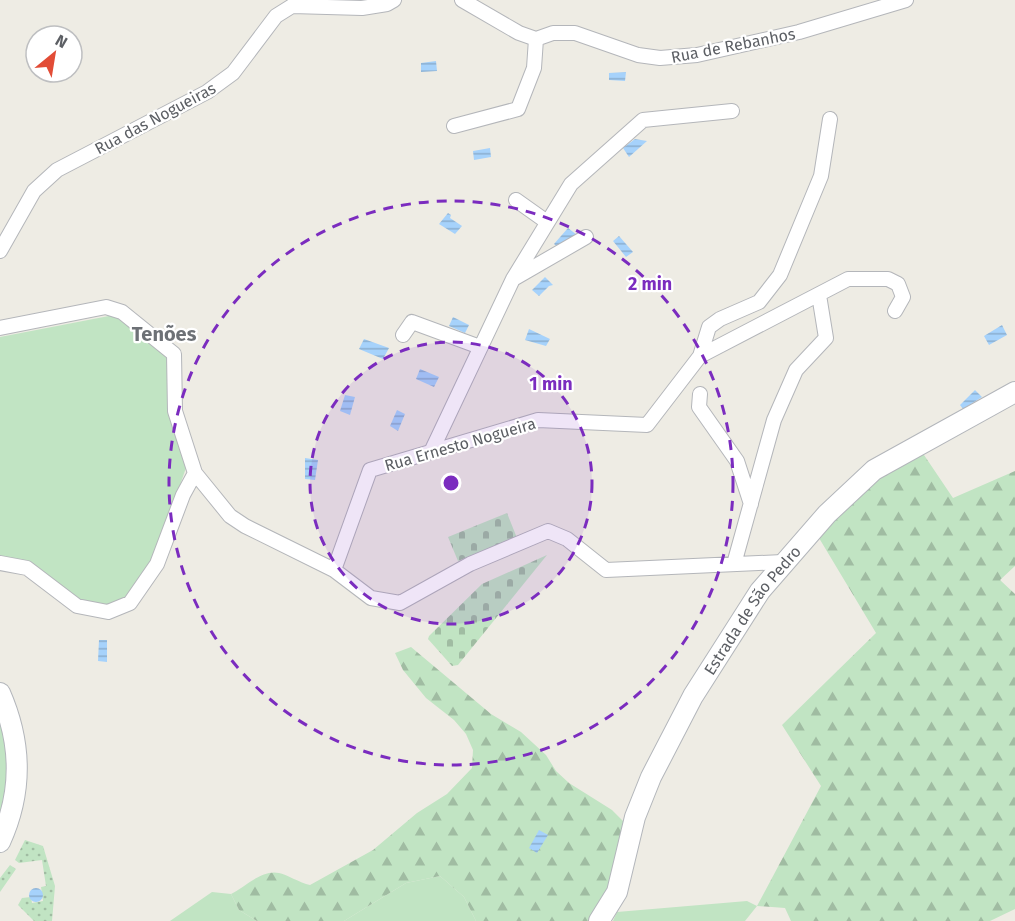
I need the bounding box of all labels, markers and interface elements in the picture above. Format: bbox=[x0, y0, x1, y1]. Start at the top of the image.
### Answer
north arrow bbox=[24, 24, 84, 84]
street label: Rua de Rebanhos bbox=[669, 24, 797, 67]
text: N bbox=[52, 31, 71, 52]
street label: Rua das Nogueiras bbox=[91, 79, 219, 158]
text: 2 min bbox=[628, 273, 672, 295]
district label: Tenões bbox=[132, 322, 197, 346]
text: 1 min bbox=[529, 373, 573, 395]
street label: Rua Ernesto Nogueira bbox=[382, 414, 538, 475]
centre of rings bbox=[441, 473, 461, 493]
street label: Estrada de São Pedro bbox=[700, 542, 805, 678]

